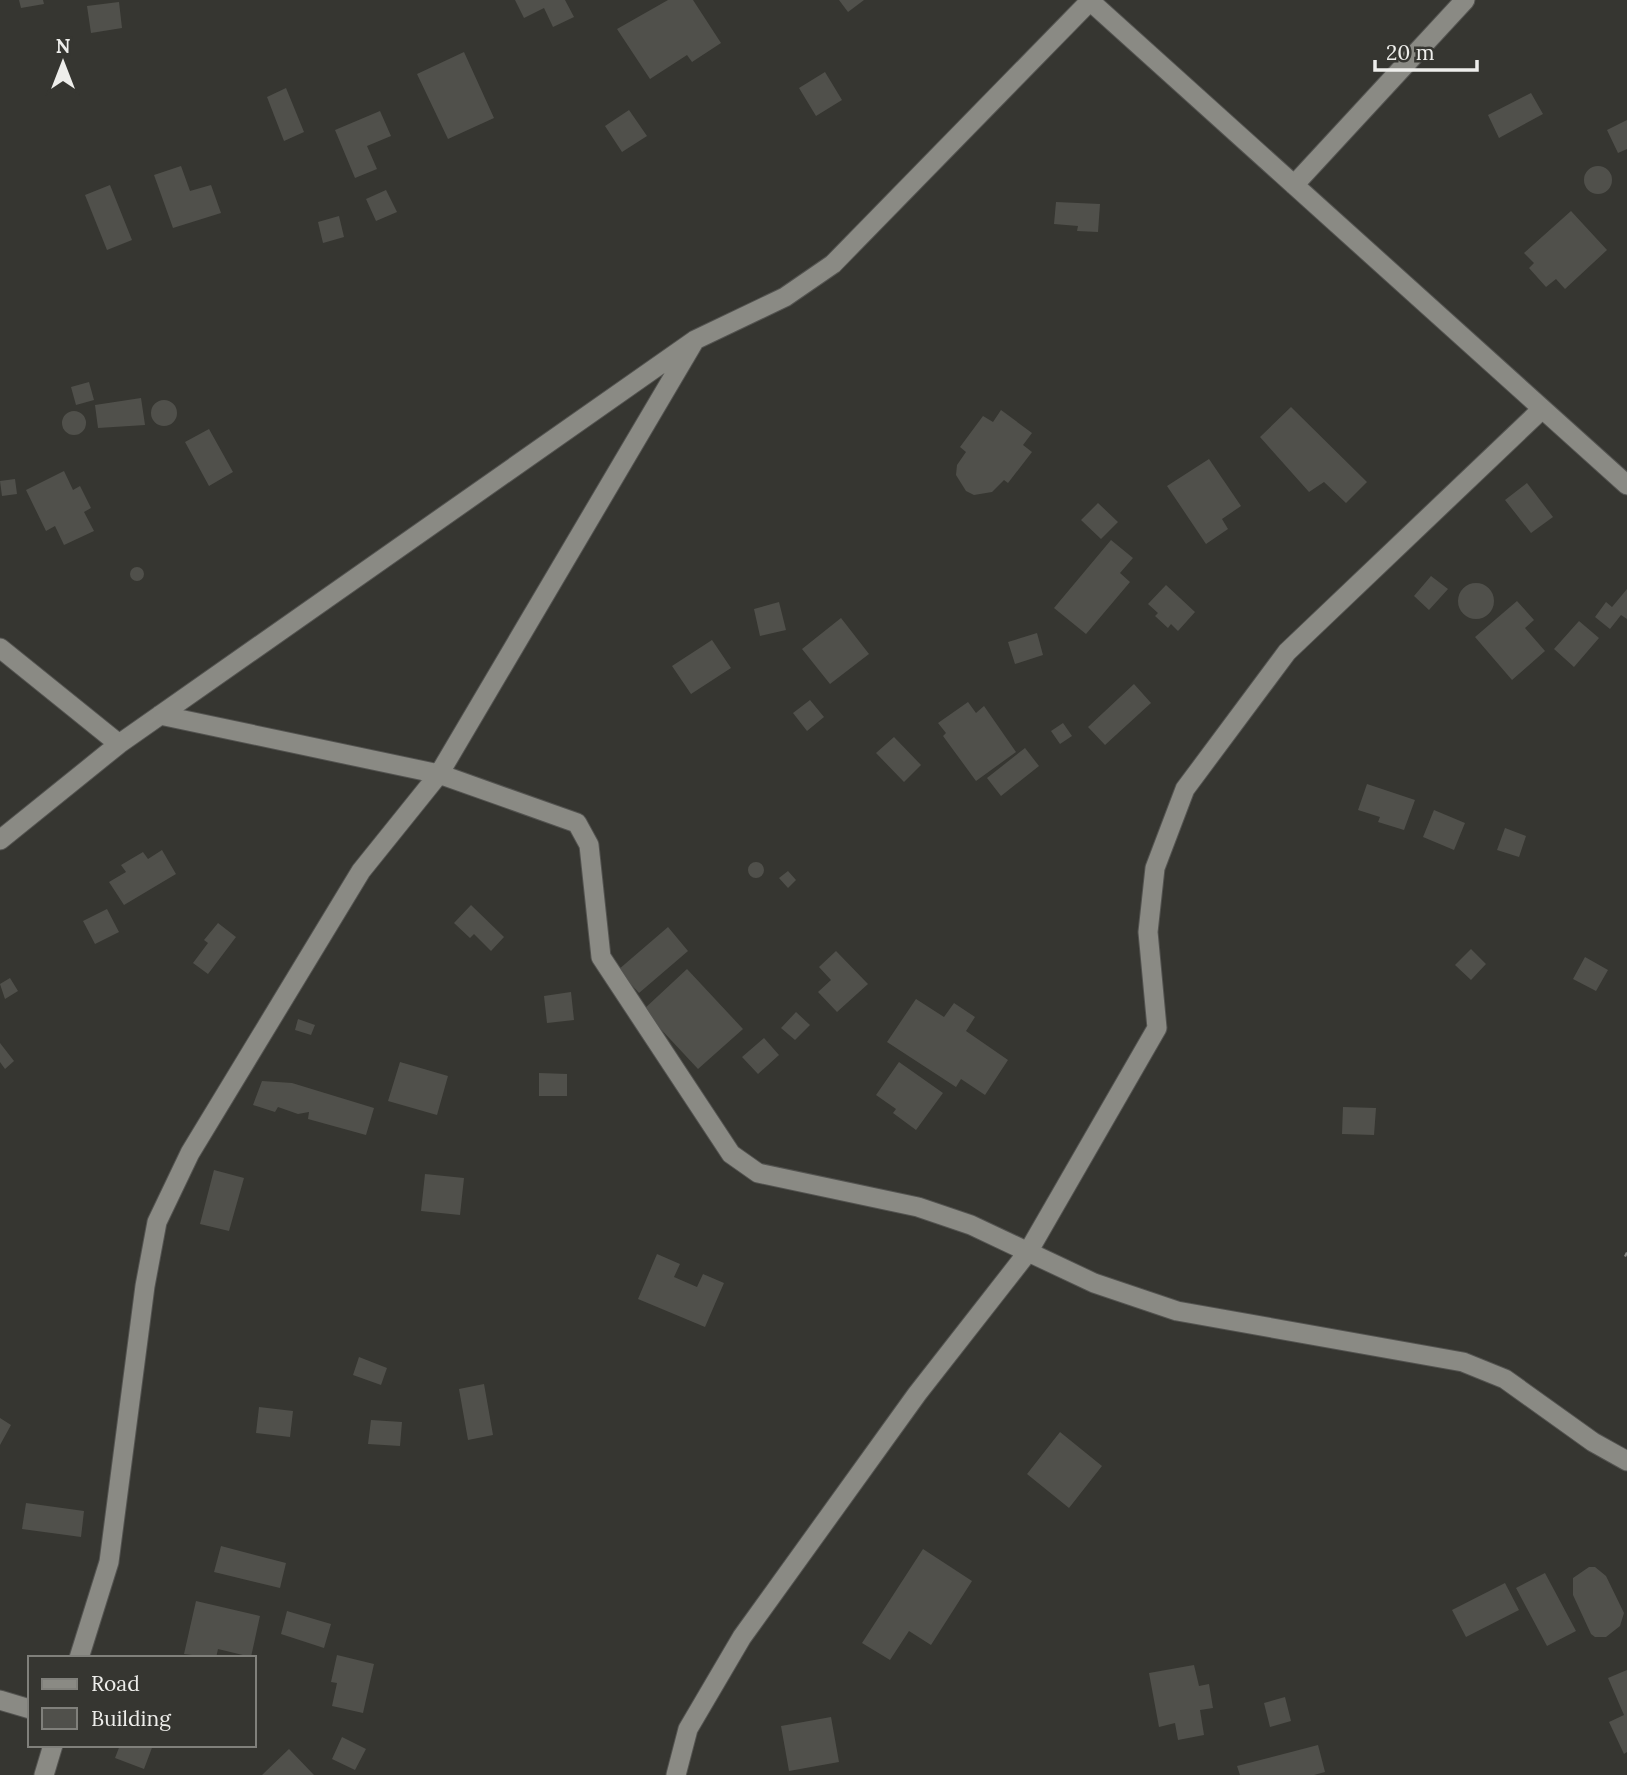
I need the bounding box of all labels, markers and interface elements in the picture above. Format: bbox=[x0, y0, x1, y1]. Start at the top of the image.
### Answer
north arrow bbox=[28, 28, 98, 98]
scale bar bbox=[1375, 28, 1476, 72]
text: N bbox=[56, 34, 71, 58]
text: 20 m bbox=[1386, 39, 1435, 66]
legend bbox=[28, 1656, 256, 1747]
text: Road bbox=[91, 1670, 140, 1697]
text: Building bbox=[91, 1705, 171, 1732]

